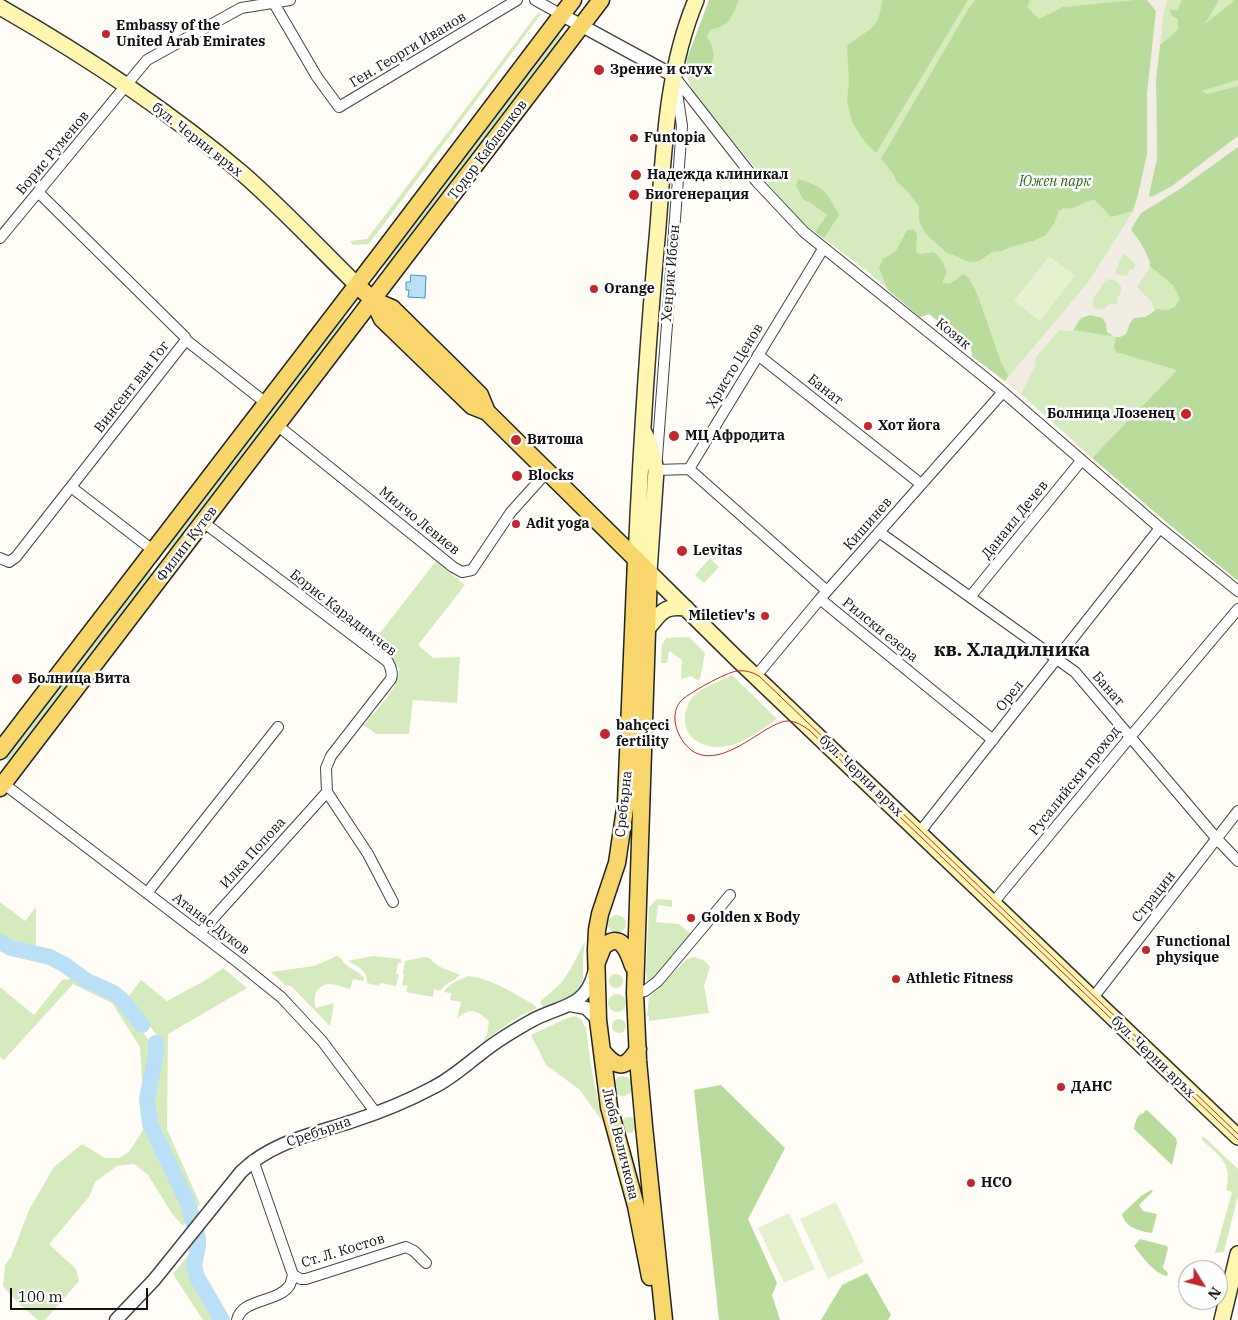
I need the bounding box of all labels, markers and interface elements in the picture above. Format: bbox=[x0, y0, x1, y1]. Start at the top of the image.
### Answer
street label: Ген. Георги Иванов bbox=[347, 9, 469, 91]
place label: Embassy of the United Arab Emirates bbox=[116, 18, 265, 50]
marker: Embassy of the United Arab Emirates bbox=[100, 28, 112, 40]
place label: Зрение и слух bbox=[610, 62, 712, 78]
marker: Зрение и слух bbox=[592, 63, 606, 77]
street label: Тодор Каблешков bbox=[445, 97, 531, 203]
street label: бул. Черни връх bbox=[148, 99, 246, 181]
street label: Борис Руменов bbox=[13, 108, 93, 198]
place label: Funtopia bbox=[644, 130, 706, 146]
marker: Funtopia bbox=[628, 132, 640, 144]
place label: Надежда клиникал bbox=[647, 167, 788, 183]
marker: Надежда клиникал bbox=[629, 168, 643, 182]
park label: Южен парк bbox=[1019, 174, 1091, 190]
place label: Биогенерация bbox=[645, 187, 749, 203]
marker: Биогенерация bbox=[627, 188, 641, 202]
street label: Хенрик Ибсен bbox=[658, 224, 684, 322]
place label: Orange bbox=[604, 281, 655, 297]
marker: Orange bbox=[588, 283, 600, 295]
street label: Козяк bbox=[932, 315, 974, 353]
street label: Христо Ценов bbox=[703, 321, 767, 411]
street label: Винсент ван Гог bbox=[91, 338, 173, 436]
street label: Банат bbox=[804, 371, 846, 409]
place label: Болница Лозенец bbox=[1047, 406, 1175, 422]
marker: Болница Лозенец bbox=[1179, 407, 1193, 421]
place label: Хот йога bbox=[878, 418, 940, 434]
marker: Хот йога bbox=[862, 420, 874, 432]
place label: МЦ Афродита bbox=[685, 428, 785, 444]
marker: МЦ Афродита bbox=[667, 429, 681, 443]
place label: Витоша bbox=[527, 432, 584, 448]
marker: Витоша bbox=[509, 433, 523, 447]
place label: Blocks bbox=[528, 468, 574, 484]
marker: Blocks bbox=[510, 469, 524, 483]
street label: Данаил Дечев bbox=[978, 477, 1052, 563]
street label: Милчо Левиев bbox=[375, 483, 463, 559]
street label: Кишинев bbox=[840, 494, 896, 554]
street label: Филип Кутев bbox=[153, 503, 221, 585]
place label: Adit yoga bbox=[526, 516, 589, 532]
marker: Adit yoga bbox=[510, 518, 522, 530]
place label: Levitas bbox=[693, 543, 742, 559]
marker: Levitas bbox=[675, 544, 689, 558]
street label: Борис Карадимчев bbox=[286, 566, 400, 660]
street label: Рилски езера bbox=[839, 594, 921, 666]
place label: Miletiev's bbox=[688, 608, 755, 624]
marker: Miletiev's bbox=[759, 610, 771, 622]
district label: кв. Хладилника bbox=[934, 640, 1090, 662]
street label: Банат bbox=[1088, 668, 1128, 710]
place label: Болница Вита bbox=[28, 671, 130, 687]
marker: Болница Вита bbox=[10, 672, 24, 686]
street label: Орел bbox=[993, 677, 1027, 715]
place label: bahçeci fertility bbox=[616, 718, 670, 750]
street label: Русалийски проход bbox=[1026, 723, 1124, 839]
marker: bahçeci fertility bbox=[598, 727, 612, 741]
street label: бул. Черни връх bbox=[815, 731, 907, 821]
street label: Сребърна bbox=[612, 770, 636, 838]
street label: Илка Попова bbox=[217, 814, 289, 892]
street label: Страцин bbox=[1129, 868, 1179, 926]
street label: Атанас Дуков bbox=[169, 890, 253, 958]
place label: Golden x Body bbox=[701, 910, 800, 926]
marker: Golden x Body bbox=[685, 912, 697, 924]
place label: Functional physique bbox=[1156, 934, 1230, 966]
marker: Functional physique bbox=[1140, 944, 1152, 956]
place label: Athletic Fitness bbox=[906, 971, 1013, 987]
marker: Athletic Fitness bbox=[890, 973, 902, 985]
street label: бул. Черни връх bbox=[1107, 1012, 1199, 1102]
place label: ДАНС bbox=[1071, 1079, 1112, 1095]
marker: ДАНС bbox=[1055, 1081, 1067, 1093]
street label: Люба Величкова bbox=[598, 1086, 642, 1202]
street label: Сребърна bbox=[285, 1113, 353, 1151]
place label: НСО bbox=[981, 1175, 1012, 1191]
marker: НСО bbox=[965, 1177, 977, 1189]
street label: Ст. Л. Костов bbox=[299, 1230, 387, 1272]
north arrow bbox=[1178, 1260, 1228, 1310]
scale bar bbox=[12, 1278, 150, 1310]
text: N bbox=[1204, 1283, 1225, 1303]
text: 100 m bbox=[18, 1287, 63, 1306]

